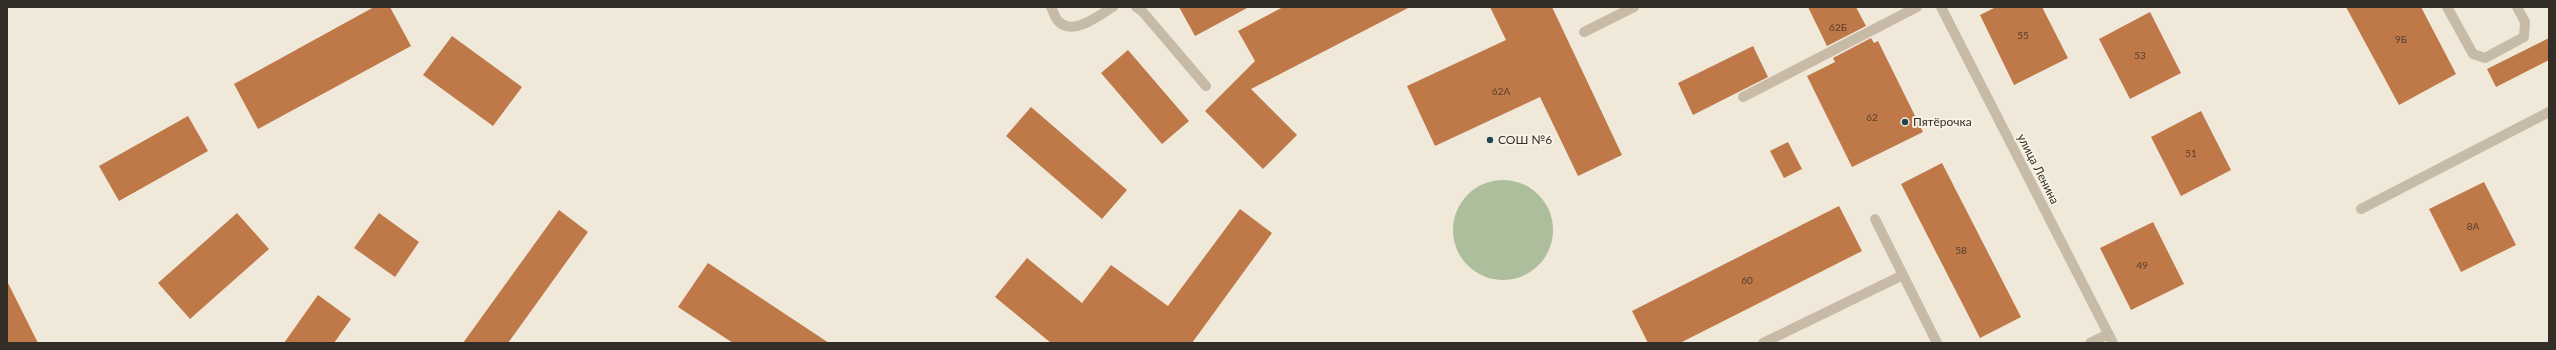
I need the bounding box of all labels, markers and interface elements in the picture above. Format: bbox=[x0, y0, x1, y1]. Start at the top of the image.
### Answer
house number: 62Б bbox=[1829, 22, 1847, 34]
house number: 55 bbox=[2017, 30, 2029, 42]
house number: 9Б bbox=[2395, 34, 2407, 46]
house number: 53 bbox=[2134, 50, 2146, 62]
house number: 62А bbox=[1492, 86, 1510, 98]
house number: 62 bbox=[1866, 112, 1878, 124]
place label: Пятёрочка bbox=[1913, 115, 1972, 129]
marker: Пятёрочка bbox=[1900, 117, 1910, 127]
street label: улица Ленина bbox=[2014, 131, 2062, 207]
place label: СОШ №6 bbox=[1498, 133, 1552, 147]
marker: СОШ №6 bbox=[1485, 135, 1495, 145]
house number: 51 bbox=[2185, 148, 2197, 160]
house number: 8А bbox=[2467, 221, 2479, 233]
house number: 58 bbox=[1955, 245, 1967, 257]
house number: 49 bbox=[2136, 260, 2148, 272]
house number: 60 bbox=[1741, 275, 1753, 287]

